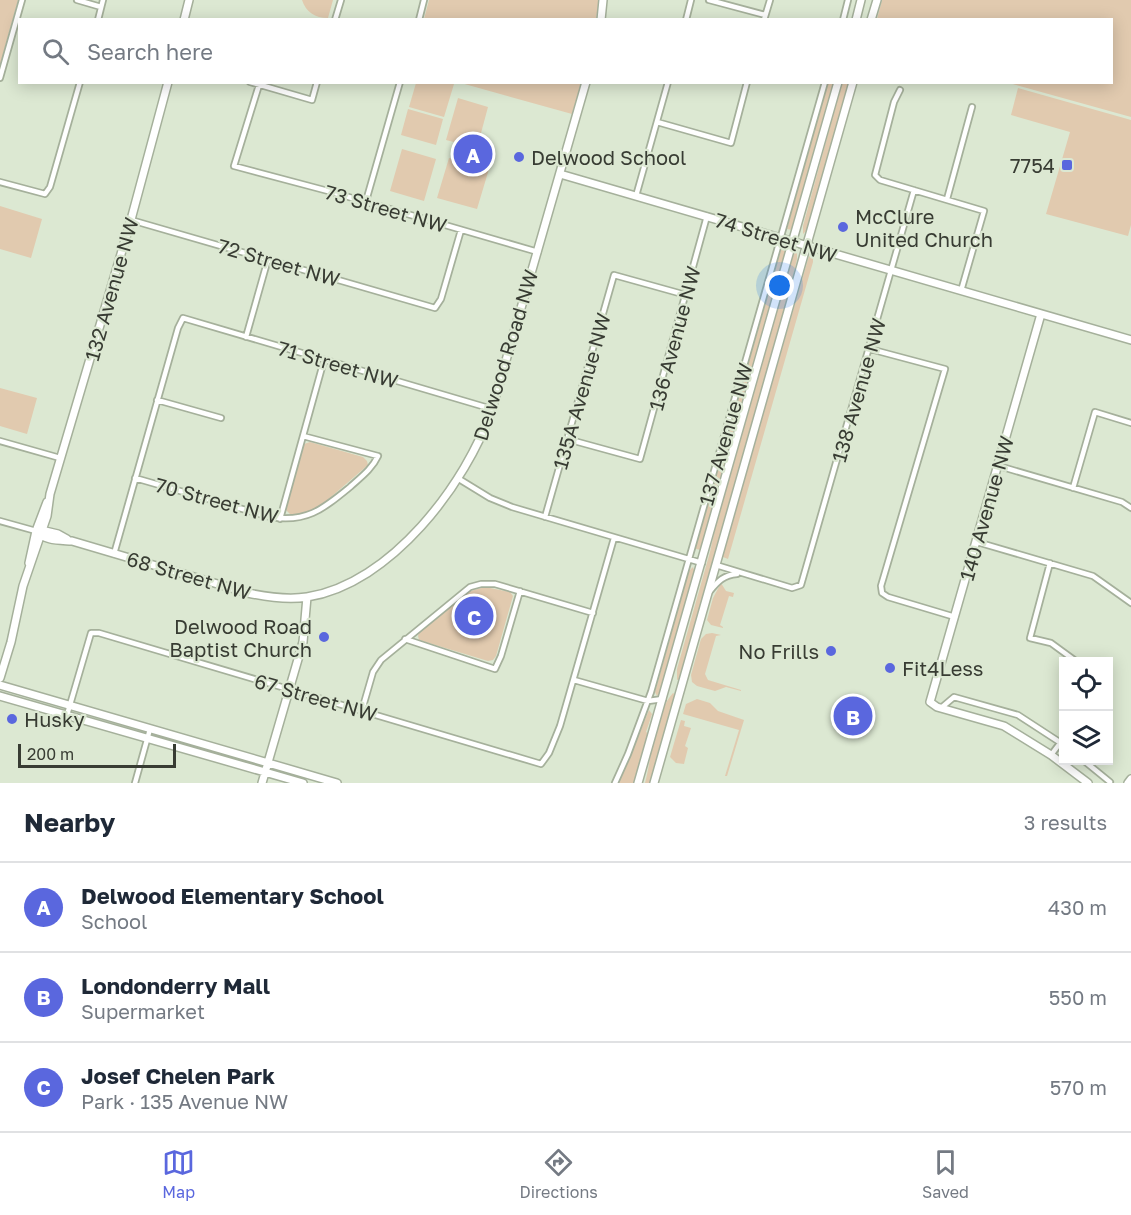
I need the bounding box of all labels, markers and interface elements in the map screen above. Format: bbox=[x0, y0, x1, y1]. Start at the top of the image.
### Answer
search box bbox=[18, 18, 1113, 84]
icon: search bbox=[39, 35, 72, 68]
text: Search here bbox=[87, 38, 213, 65]
pin: A bbox=[454, 132, 492, 176]
place label: Delwood School bbox=[531, 145, 687, 169]
marker: Delwood School bbox=[512, 150, 526, 164]
place label: 7754 bbox=[1010, 153, 1055, 177]
marker: 7754 bbox=[1060, 158, 1074, 172]
street label: 73 Street NW bbox=[322, 179, 450, 237]
place label: McClure United Church bbox=[855, 204, 993, 251]
street label: 74 Street NW bbox=[712, 207, 840, 267]
street label: 132 Avenue NW bbox=[79, 215, 143, 363]
marker: McClure United Church bbox=[836, 220, 850, 234]
street label: 72 Street NW bbox=[215, 233, 343, 291]
street label: 136 Avenue NW bbox=[643, 263, 705, 413]
street label: Delwood Road NW bbox=[468, 267, 542, 443]
your location bbox=[765, 271, 794, 300]
street label: 135A Avenue NW bbox=[547, 310, 615, 472]
street label: 138 Avenue NW bbox=[826, 315, 890, 465]
street label: 71 Street NW bbox=[275, 335, 401, 393]
street label: 137 Avenue NW bbox=[693, 360, 757, 508]
street label: 140 Avenue NW bbox=[954, 433, 1018, 583]
street label: 70 Street NW bbox=[153, 472, 281, 528]
street label: 68 Street NW bbox=[124, 546, 254, 604]
pin: C bbox=[454, 594, 494, 638]
place label: Delwood Road Baptist Church bbox=[169, 614, 312, 661]
marker: Delwood Road Baptist Church bbox=[317, 630, 331, 644]
place label: No Frills bbox=[738, 639, 819, 663]
marker: No Frills bbox=[824, 644, 838, 658]
place label: Fit4Less bbox=[902, 656, 983, 680]
map controls bbox=[1059, 657, 1113, 765]
button: locate bbox=[1059, 657, 1113, 711]
marker: Fit4Less bbox=[883, 661, 897, 675]
street label: 67 Street NW bbox=[252, 668, 380, 726]
pin: B bbox=[834, 694, 872, 738]
place label: Husky bbox=[24, 707, 85, 731]
button: layers bbox=[1059, 711, 1113, 765]
marker: Husky bbox=[5, 712, 19, 726]
scale bar bbox=[18, 741, 176, 768]
text: 200 m bbox=[27, 744, 74, 764]
text: Nearby bbox=[24, 807, 115, 838]
text: 3 results bbox=[1024, 810, 1107, 834]
text: Delwood Elementary School bbox=[81, 882, 384, 909]
text: A bbox=[36, 895, 51, 919]
text: 430 m bbox=[1048, 895, 1107, 919]
text: School bbox=[81, 909, 147, 933]
text: Londonderry Mall bbox=[81, 972, 270, 999]
text: B bbox=[36, 985, 51, 1009]
text: 550 m bbox=[1049, 985, 1107, 1009]
text: Supermarket bbox=[81, 999, 205, 1023]
text: Josef Chelen Park bbox=[81, 1062, 275, 1089]
text: C bbox=[36, 1075, 51, 1099]
text: 570 m bbox=[1050, 1075, 1107, 1099]
text: Park · 135 Avenue NW bbox=[81, 1089, 288, 1113]
tab: Map bbox=[162, 1146, 195, 1202]
tab: Directions bbox=[520, 1146, 598, 1202]
tab: Saved bbox=[922, 1146, 969, 1202]

